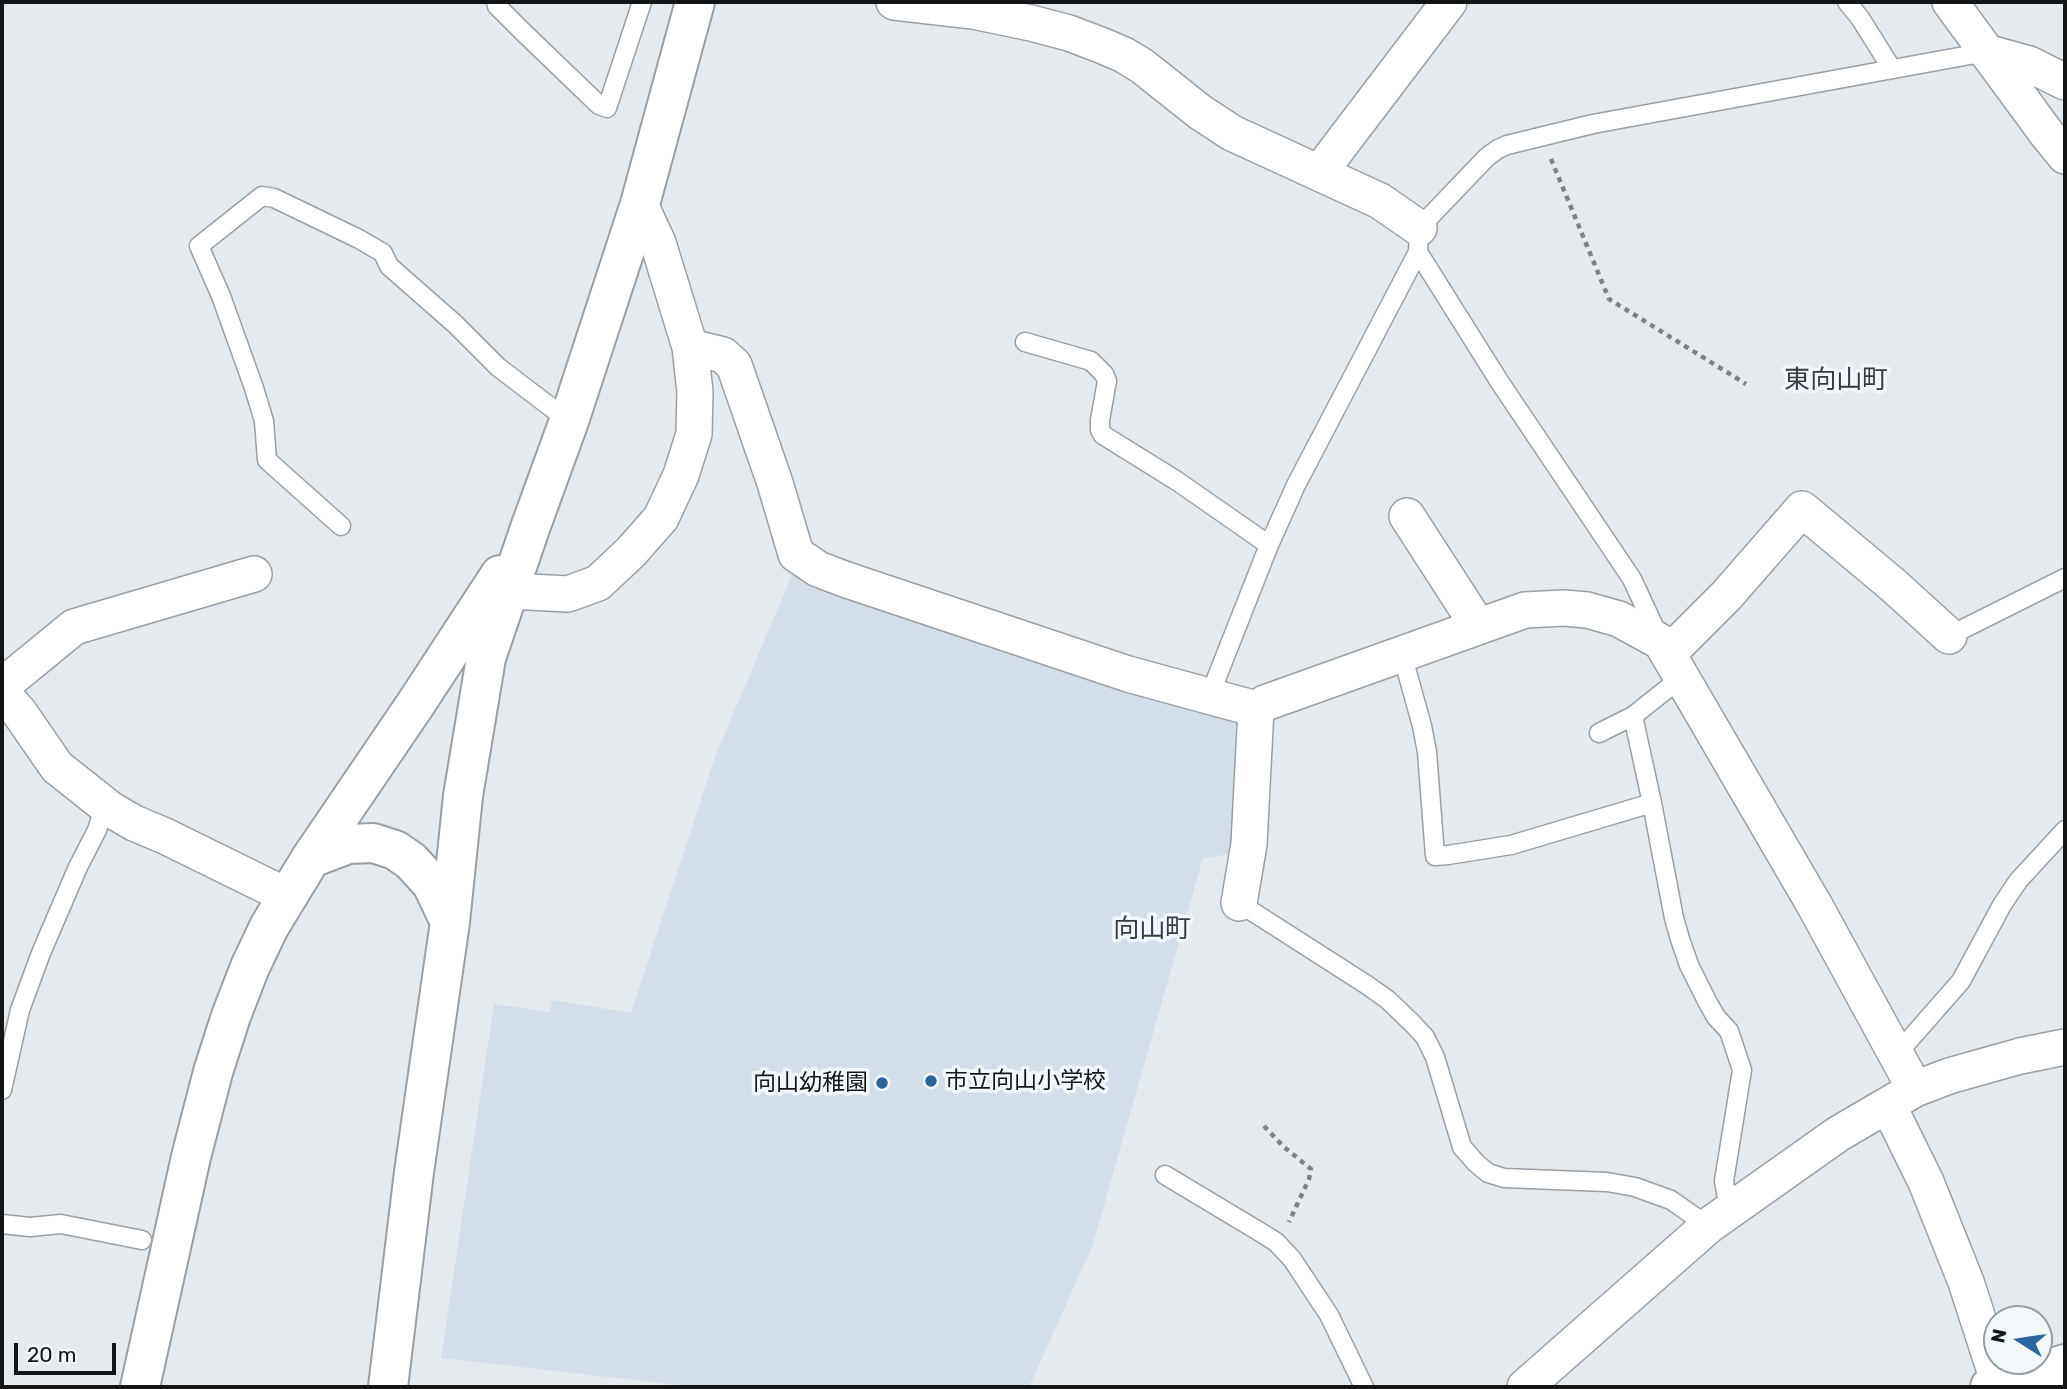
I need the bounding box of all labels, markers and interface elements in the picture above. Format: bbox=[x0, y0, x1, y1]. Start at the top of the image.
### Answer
district label: 東向山町 bbox=[1784, 364, 1888, 396]
district label: 向山町 bbox=[1113, 913, 1191, 945]
place label: 市立向山小学校 bbox=[945, 1067, 1106, 1095]
place label: 向山幼稚園 bbox=[753, 1069, 868, 1097]
marker: 市立向山小学校 bbox=[923, 1073, 939, 1089]
marker: 向山幼稚園 bbox=[874, 1075, 890, 1091]
north arrow bbox=[1983, 1305, 2053, 1375]
text: N bbox=[1986, 1327, 2012, 1345]
scale bar bbox=[18, 1330, 119, 1374]
text: 20 m bbox=[27, 1342, 76, 1367]

